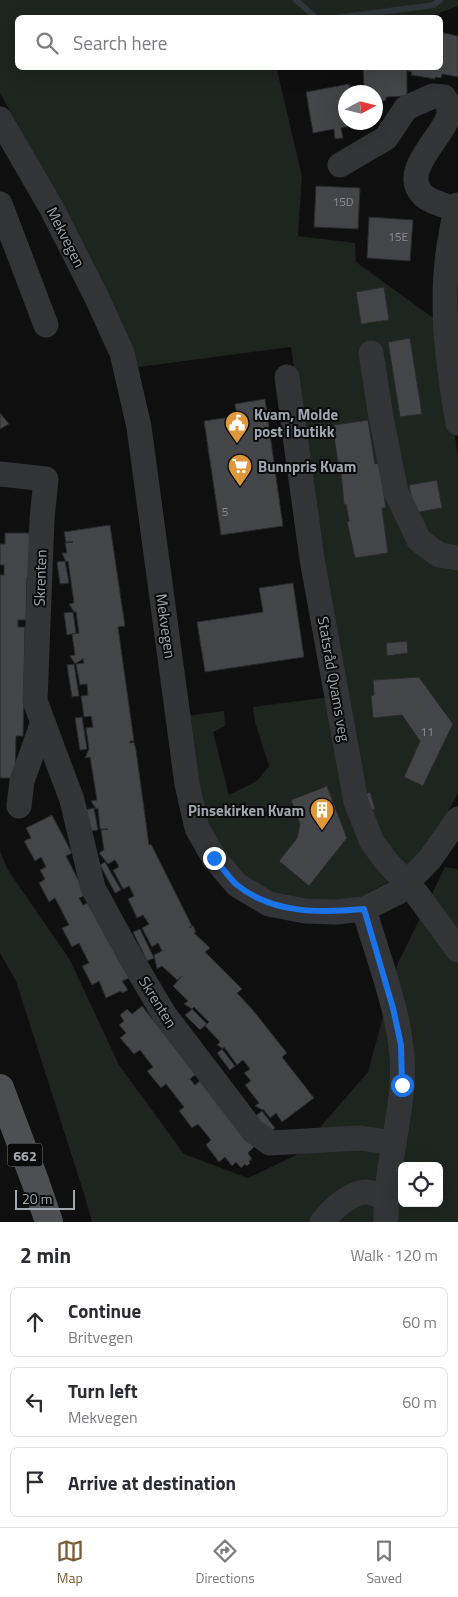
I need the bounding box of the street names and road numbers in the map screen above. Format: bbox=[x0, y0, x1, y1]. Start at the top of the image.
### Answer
street label: Mekvegen bbox=[41, 203, 91, 271]
street label: Skrenten bbox=[28, 549, 52, 607]
street label: Mekvegen bbox=[150, 592, 182, 660]
street label: Statsråd Qvams veg bbox=[312, 615, 356, 744]
street label: Skrenten bbox=[133, 972, 183, 1032]
road number: 662 bbox=[8, 1144, 42, 1166]

